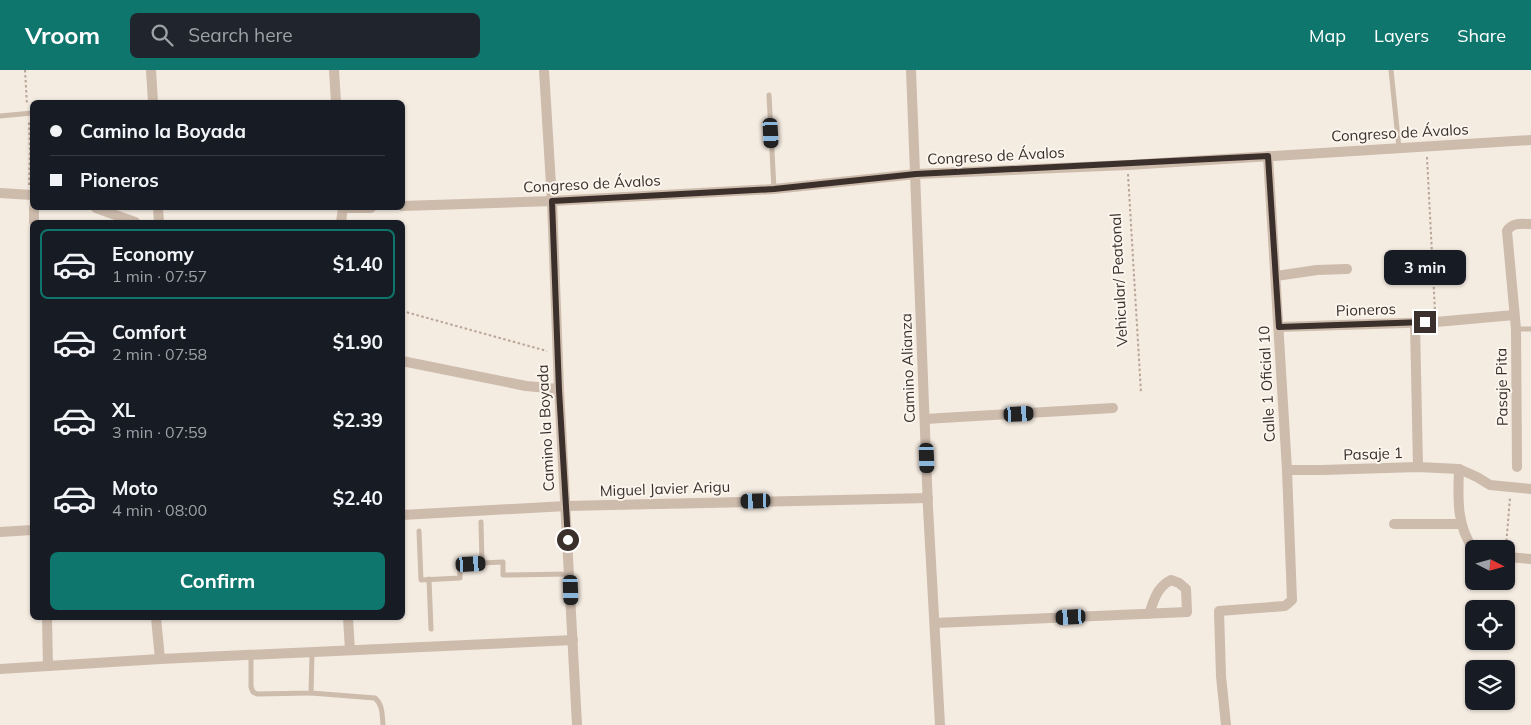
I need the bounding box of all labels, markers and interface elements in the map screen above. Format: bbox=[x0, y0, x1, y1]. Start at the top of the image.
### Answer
search box bbox=[130, 13, 480, 58]
text: Vroom bbox=[25, 20, 100, 50]
icon: search bbox=[148, 21, 176, 49]
text: Search here bbox=[188, 23, 293, 47]
text: Map bbox=[1309, 24, 1346, 47]
text: Layers bbox=[1374, 24, 1429, 47]
text: Share bbox=[1457, 24, 1506, 47]
car bbox=[762, 118, 779, 148]
text: Camino la Boyada bbox=[80, 119, 246, 143]
street label: Congreso de Ávalos bbox=[1331, 119, 1469, 146]
street label: Congreso de Ávalos bbox=[927, 142, 1065, 169]
text: Pioneros bbox=[80, 168, 159, 192]
street label: Congreso de Ávalos bbox=[523, 170, 661, 197]
street label: Vehicular/ Peatonal bbox=[1106, 213, 1131, 347]
icon: car bbox=[52, 242, 97, 287]
text: Economy bbox=[112, 242, 194, 266]
callout: 3 min bbox=[1384, 250, 1466, 284]
text: $1.40 bbox=[333, 252, 383, 276]
text: 3 min bbox=[1404, 257, 1446, 277]
text: 1 min · 07:57 bbox=[112, 266, 207, 286]
street label: Pioneros bbox=[1336, 299, 1396, 320]
route end bbox=[1414, 311, 1436, 333]
street label: Camino Alianza bbox=[896, 313, 919, 423]
icon: car bbox=[52, 320, 97, 365]
text: Comfort bbox=[112, 320, 186, 344]
street label: Calle 1 Oficial 10 bbox=[1254, 325, 1279, 443]
text: $1.90 bbox=[333, 330, 383, 354]
text: 2 min · 07:58 bbox=[112, 344, 207, 364]
street label: Pasaje Pita bbox=[1491, 348, 1512, 426]
street label: Camino la Boyada bbox=[533, 364, 558, 492]
icon: car bbox=[52, 398, 97, 443]
text: XL bbox=[112, 398, 135, 422]
car bbox=[1003, 406, 1034, 422]
text: $2.39 bbox=[333, 408, 383, 432]
text: 3 min · 07:59 bbox=[112, 422, 207, 442]
car bbox=[918, 443, 935, 473]
street label: Pasaje 1 bbox=[1343, 443, 1403, 464]
icon: car bbox=[52, 476, 97, 521]
text: Moto bbox=[112, 476, 158, 500]
street label: Miguel Javier Arigu bbox=[599, 477, 731, 500]
text: $2.40 bbox=[333, 486, 383, 510]
car bbox=[740, 493, 771, 509]
text: 4 min · 08:00 bbox=[112, 500, 207, 520]
route start bbox=[557, 529, 579, 551]
north arrow bbox=[1465, 540, 1515, 590]
map controls bbox=[1465, 540, 1515, 710]
button: Confirm bbox=[50, 552, 385, 610]
car bbox=[455, 556, 486, 572]
car bbox=[562, 575, 579, 605]
button: locate bbox=[1465, 600, 1515, 650]
car bbox=[1055, 609, 1086, 625]
button: layers bbox=[1465, 660, 1515, 710]

